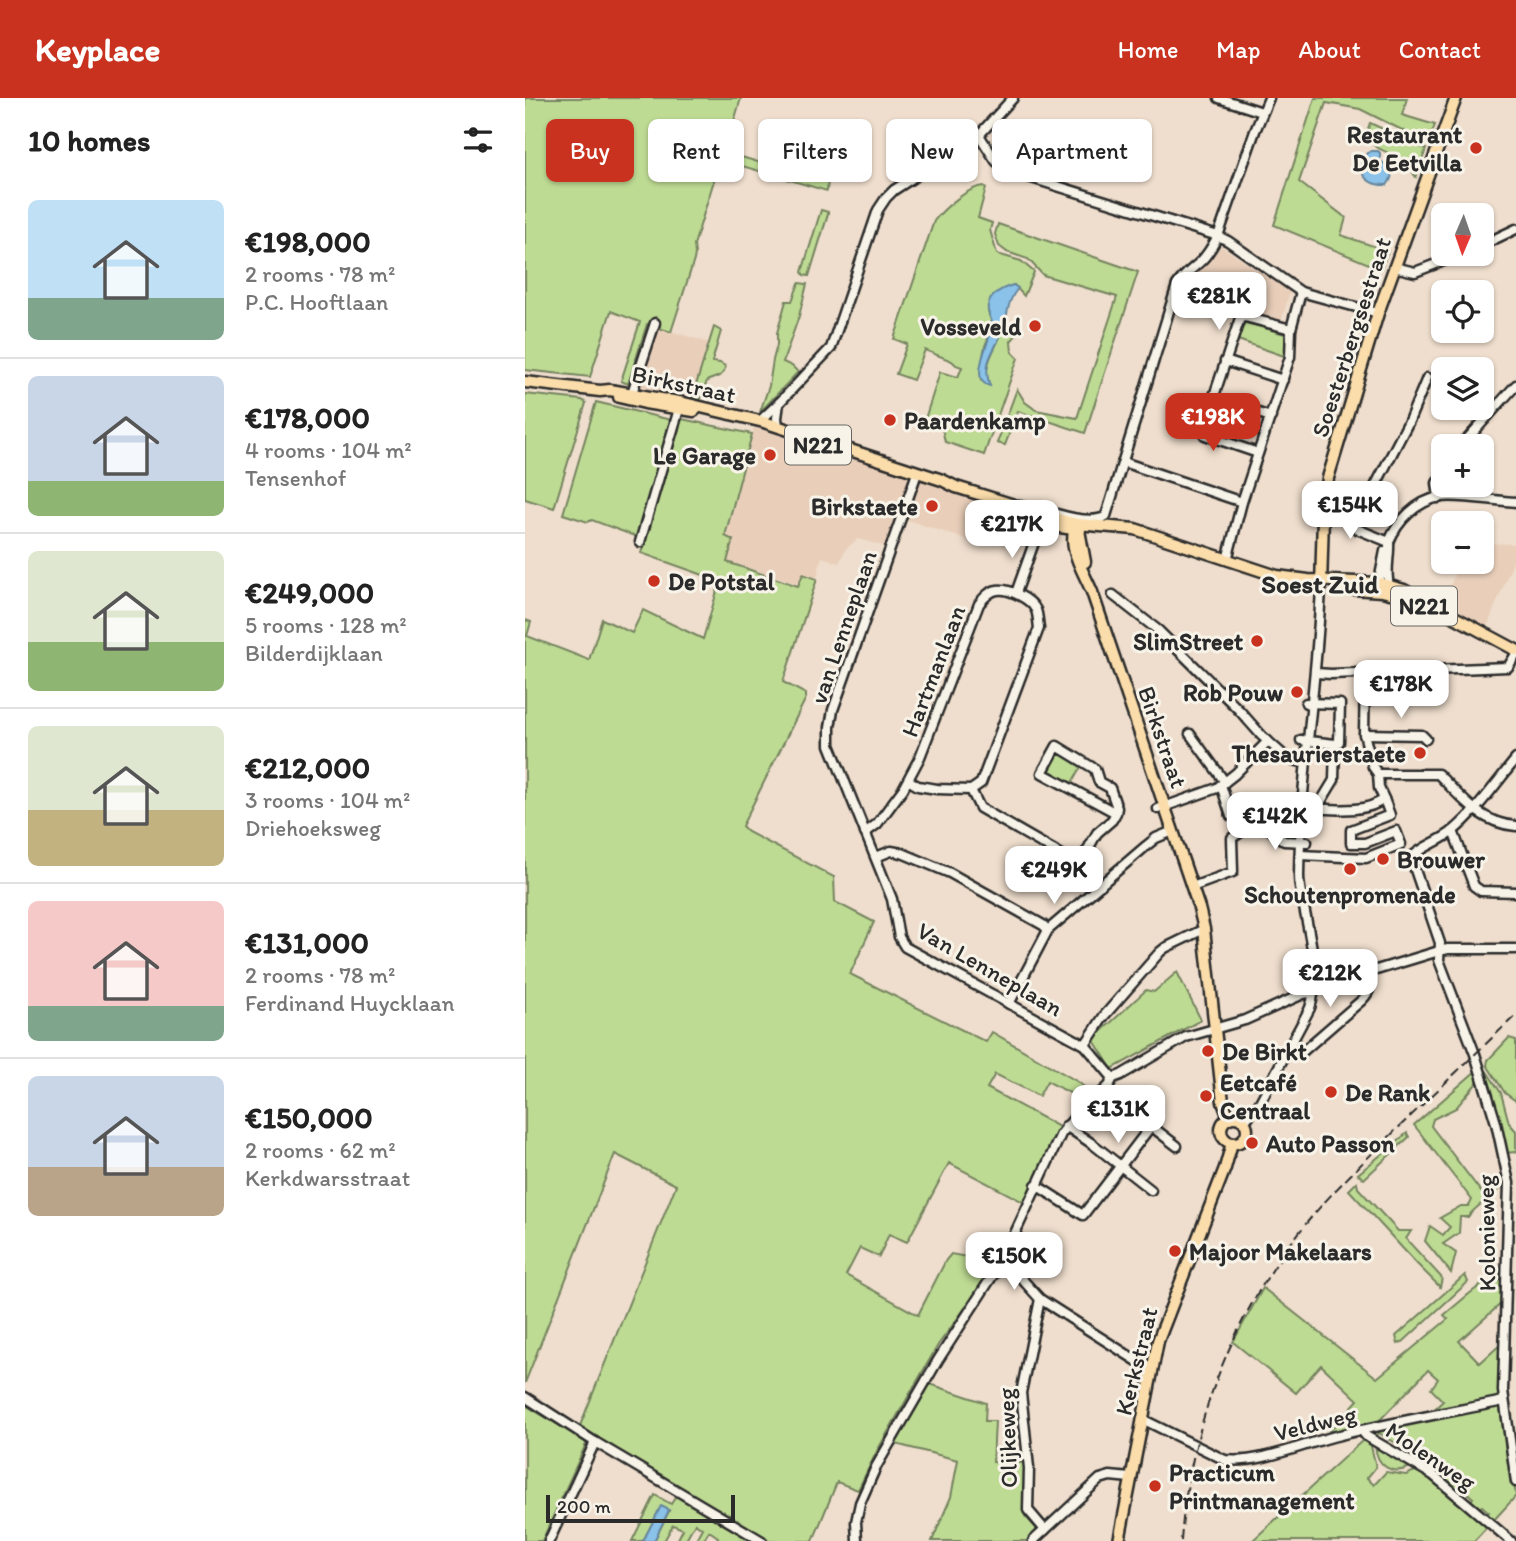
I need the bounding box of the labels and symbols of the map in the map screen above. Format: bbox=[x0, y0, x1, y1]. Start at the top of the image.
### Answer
place label: Restaurant De Eetvilla bbox=[1347, 120, 1462, 177]
marker: Restaurant De Eetvilla bbox=[1468, 140, 1484, 156]
north arrow bbox=[1431, 203, 1495, 266]
street label: Soesterbergsestraat bbox=[1305, 233, 1397, 441]
pin: €281K bbox=[1170, 272, 1268, 332]
place label: Vosseveld bbox=[920, 312, 1021, 341]
marker: Vosseveld bbox=[1027, 318, 1043, 334]
street label: Birkstraat bbox=[629, 359, 739, 409]
pin: €198K bbox=[1164, 394, 1262, 453]
place label: Paardenkamp bbox=[904, 406, 1046, 436]
marker: Paardenkamp bbox=[882, 412, 898, 428]
road number: N221 bbox=[785, 426, 851, 464]
place label: Le Garage bbox=[653, 441, 756, 471]
marker: Le Garage bbox=[762, 447, 778, 463]
pin: €154K bbox=[1301, 482, 1399, 541]
place label: Birkstaete bbox=[811, 492, 918, 521]
marker: Birkstaete bbox=[924, 498, 940, 514]
pin: €217K bbox=[963, 500, 1061, 560]
street label: van Lenneplaan bbox=[803, 546, 883, 708]
place label: De Potstal bbox=[668, 567, 775, 596]
district label: Soest Zuid bbox=[1261, 568, 1380, 600]
marker: De Potstal bbox=[646, 573, 662, 589]
road number: N221 bbox=[1391, 586, 1457, 626]
street label: Hartmanlaan bbox=[895, 601, 972, 741]
place label: SlimStreet bbox=[1133, 627, 1243, 656]
marker: SlimStreet bbox=[1249, 633, 1265, 649]
pin: €178K bbox=[1352, 660, 1450, 720]
place label: Rob Pouw bbox=[1183, 678, 1284, 707]
street label: Birkstraat bbox=[1132, 682, 1194, 792]
marker: Rob Pouw bbox=[1289, 684, 1305, 700]
place label: Thesaurierstaete bbox=[1231, 739, 1406, 768]
marker: Thesaurierstaete bbox=[1412, 745, 1428, 761]
pin: €142K bbox=[1226, 792, 1324, 852]
place label: Brouwer bbox=[1397, 845, 1485, 874]
pin: €249K bbox=[1005, 846, 1103, 906]
marker: Brouwer bbox=[1375, 851, 1391, 867]
marker: Schoutenpromenade bbox=[1342, 861, 1358, 877]
place label: Schoutenpromenade bbox=[1244, 880, 1456, 910]
street label: Van Lenneplaan bbox=[912, 916, 1068, 1023]
pin: €212K bbox=[1281, 950, 1379, 1009]
place label: De Birkt bbox=[1222, 1037, 1307, 1066]
marker: De Birkt bbox=[1200, 1043, 1216, 1059]
place label: Eetcafé Centraal bbox=[1220, 1068, 1310, 1125]
place label: De Rank bbox=[1345, 1078, 1431, 1107]
marker: De Rank bbox=[1323, 1084, 1339, 1100]
pin: €131K bbox=[1069, 1086, 1167, 1145]
marker: Eetcafé Centraal bbox=[1198, 1088, 1214, 1104]
place label: Auto Passon bbox=[1265, 1129, 1395, 1158]
marker: Auto Passon bbox=[1244, 1135, 1260, 1151]
street label: Kolonieweg bbox=[1470, 1174, 1502, 1292]
pin: €150K bbox=[965, 1232, 1063, 1292]
place label: Majoor Makelaars bbox=[1189, 1237, 1372, 1267]
marker: Majoor Makelaars bbox=[1167, 1243, 1183, 1259]
street label: Kerkstraat bbox=[1109, 1304, 1163, 1418]
street label: Olijkeweg bbox=[991, 1387, 1023, 1489]
street label: Veldweg bbox=[1271, 1399, 1360, 1447]
street label: Molenweg bbox=[1380, 1415, 1482, 1497]
place label: Practicum Printmanagement bbox=[1169, 1458, 1355, 1516]
marker: Practicum Printmanagement bbox=[1147, 1478, 1163, 1494]
scale bar bbox=[546, 1492, 735, 1524]

